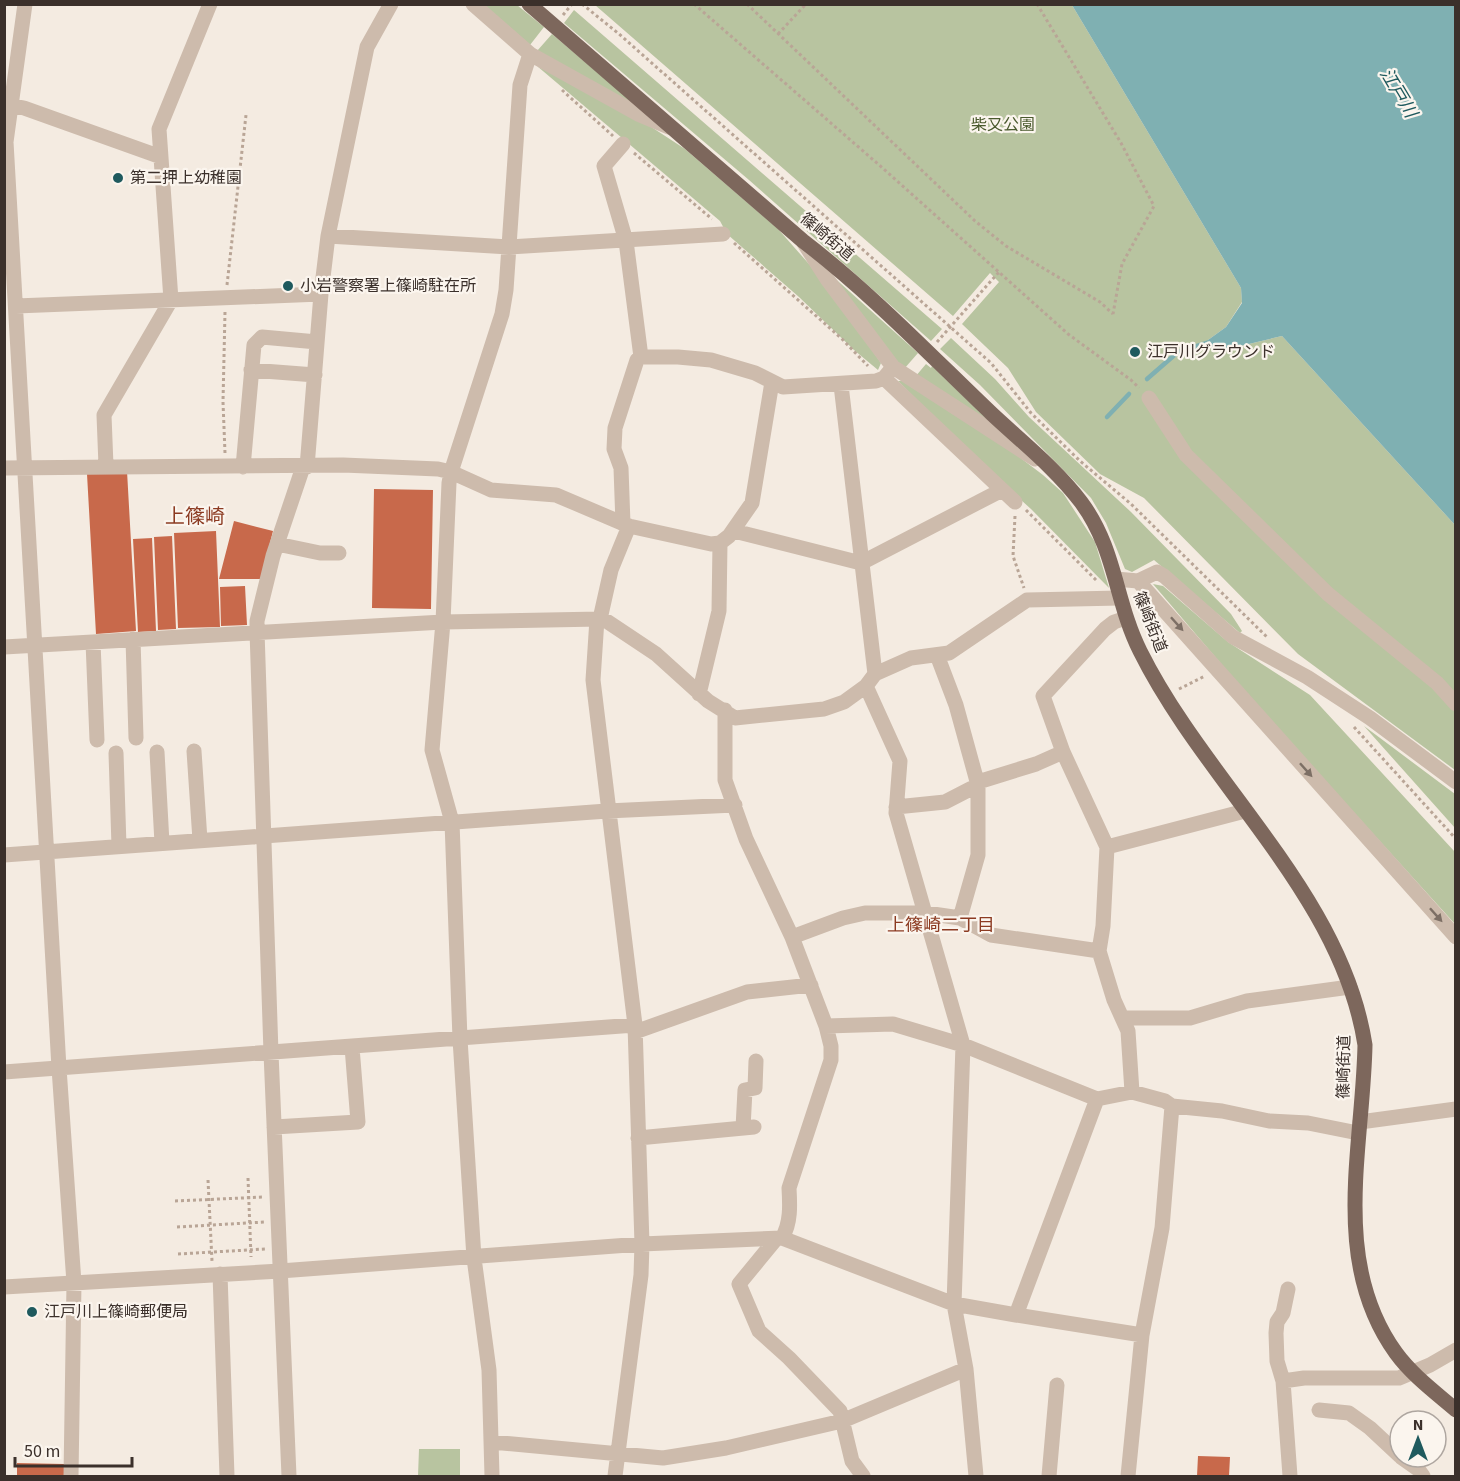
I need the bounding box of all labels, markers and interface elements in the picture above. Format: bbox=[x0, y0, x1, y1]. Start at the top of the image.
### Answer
water label: 江戸川 bbox=[1373, 63, 1424, 124]
park label: 柴又公園 bbox=[971, 114, 1035, 136]
place label: 第二押上幼稚園 bbox=[130, 167, 242, 189]
marker: 第二押上幼稚園 bbox=[111, 171, 125, 185]
street label: 篠崎街道 bbox=[795, 208, 859, 266]
place label: 小岩警察署上篠崎駐在所 bbox=[300, 275, 476, 297]
marker: 小岩警察署上篠崎駐在所 bbox=[281, 279, 295, 293]
place label: 江戸川グラウンド bbox=[1147, 341, 1275, 363]
marker: 江戸川グラウンド bbox=[1128, 345, 1142, 359]
district label: 上篠崎 bbox=[165, 503, 225, 531]
street label: 篠崎街道 bbox=[1128, 588, 1172, 656]
one-way arrow bbox=[1170, 616, 1183, 631]
one-way arrow bbox=[1299, 762, 1313, 777]
one-way arrow bbox=[1429, 907, 1442, 922]
district label: 上篠崎二丁目 bbox=[887, 913, 995, 938]
street label: 篠崎街道 bbox=[1332, 1035, 1356, 1099]
place label: 江戸川上篠崎郵便局 bbox=[44, 1301, 188, 1323]
marker: 江戸川上篠崎郵便局 bbox=[25, 1305, 39, 1319]
north arrow bbox=[1388, 1409, 1448, 1469]
text: N bbox=[1413, 1414, 1423, 1436]
scale bar bbox=[15, 1430, 132, 1468]
text: 50 m bbox=[24, 1439, 60, 1464]

